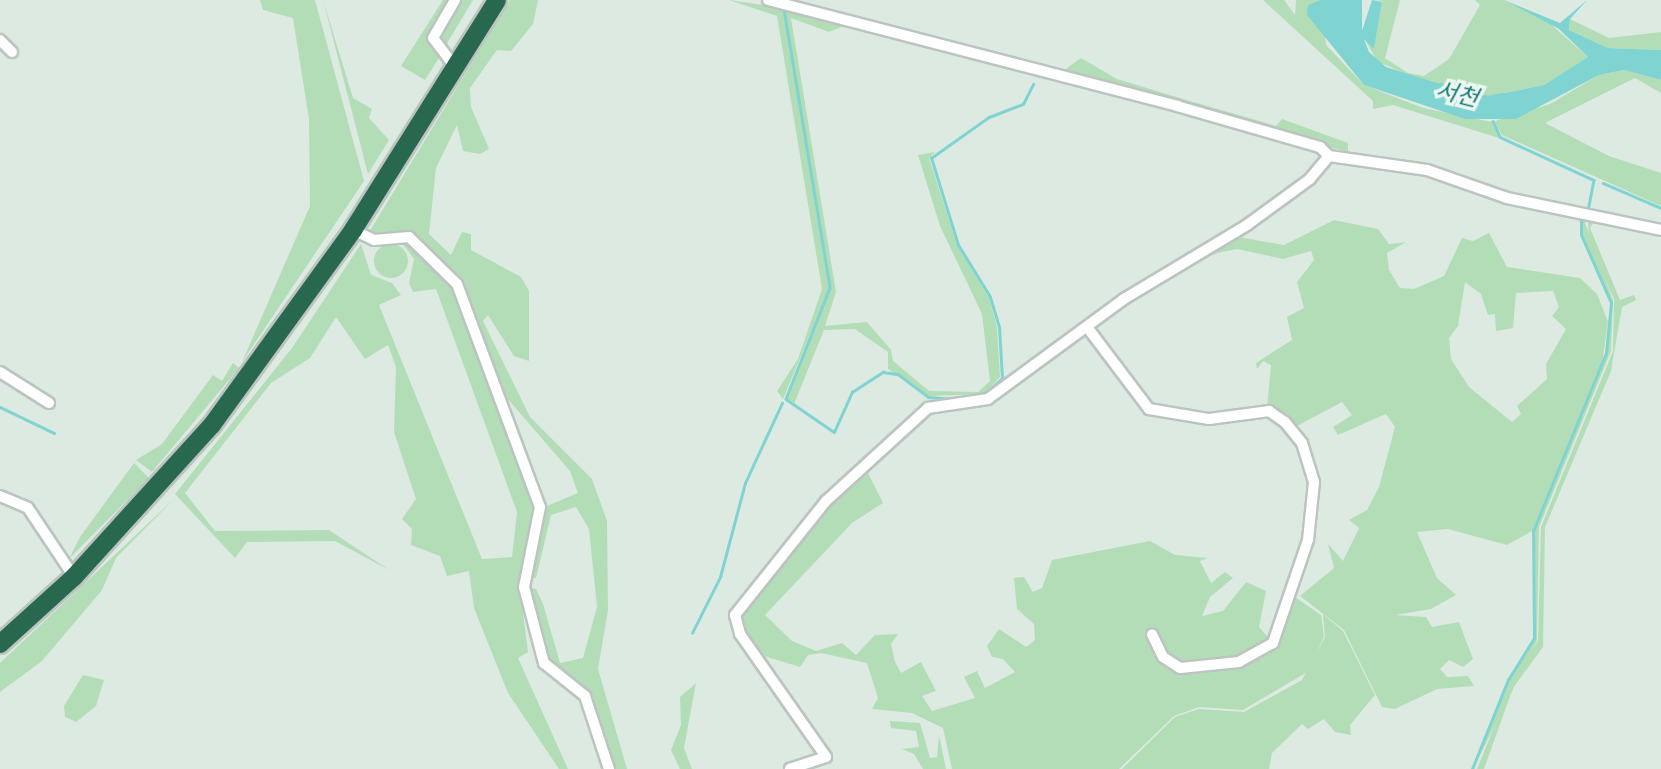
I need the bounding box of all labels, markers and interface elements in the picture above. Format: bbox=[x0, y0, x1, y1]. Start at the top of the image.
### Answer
water label: 서천 bbox=[1433, 75, 1481, 113]

